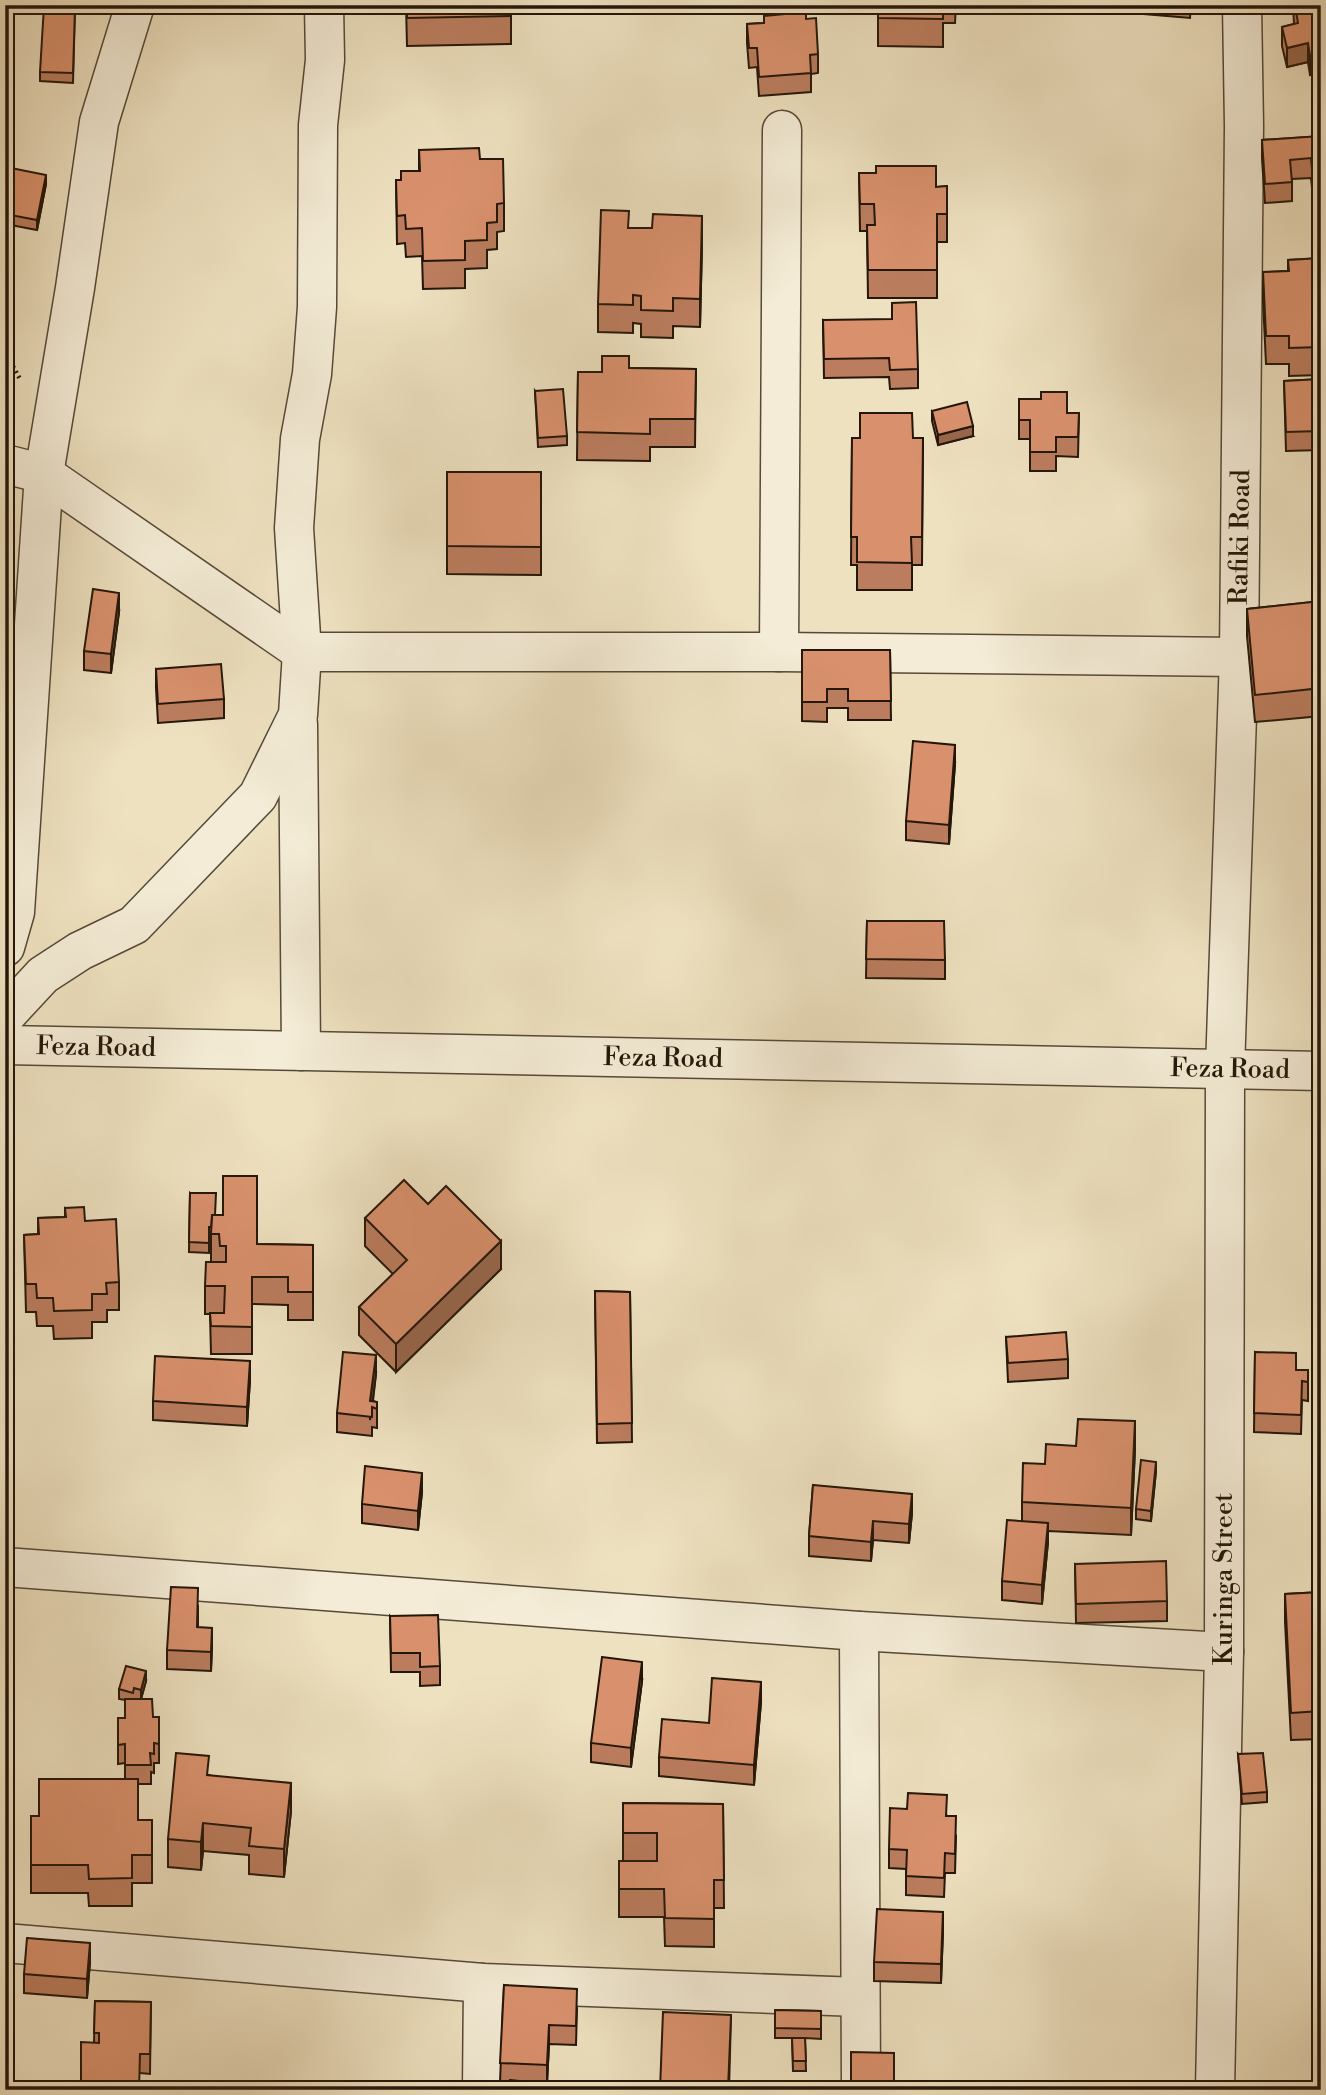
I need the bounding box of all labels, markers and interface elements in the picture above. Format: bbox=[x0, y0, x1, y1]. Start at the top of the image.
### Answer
street label: Rafiki Road bbox=[1223, 469, 1257, 605]
street label: Feza Road bbox=[36, 1030, 156, 1064]
street label: Feza Road bbox=[603, 1041, 723, 1075]
street label: Feza Road bbox=[1170, 1052, 1290, 1086]
street label: Kuringa Street bbox=[1208, 1493, 1240, 1665]

